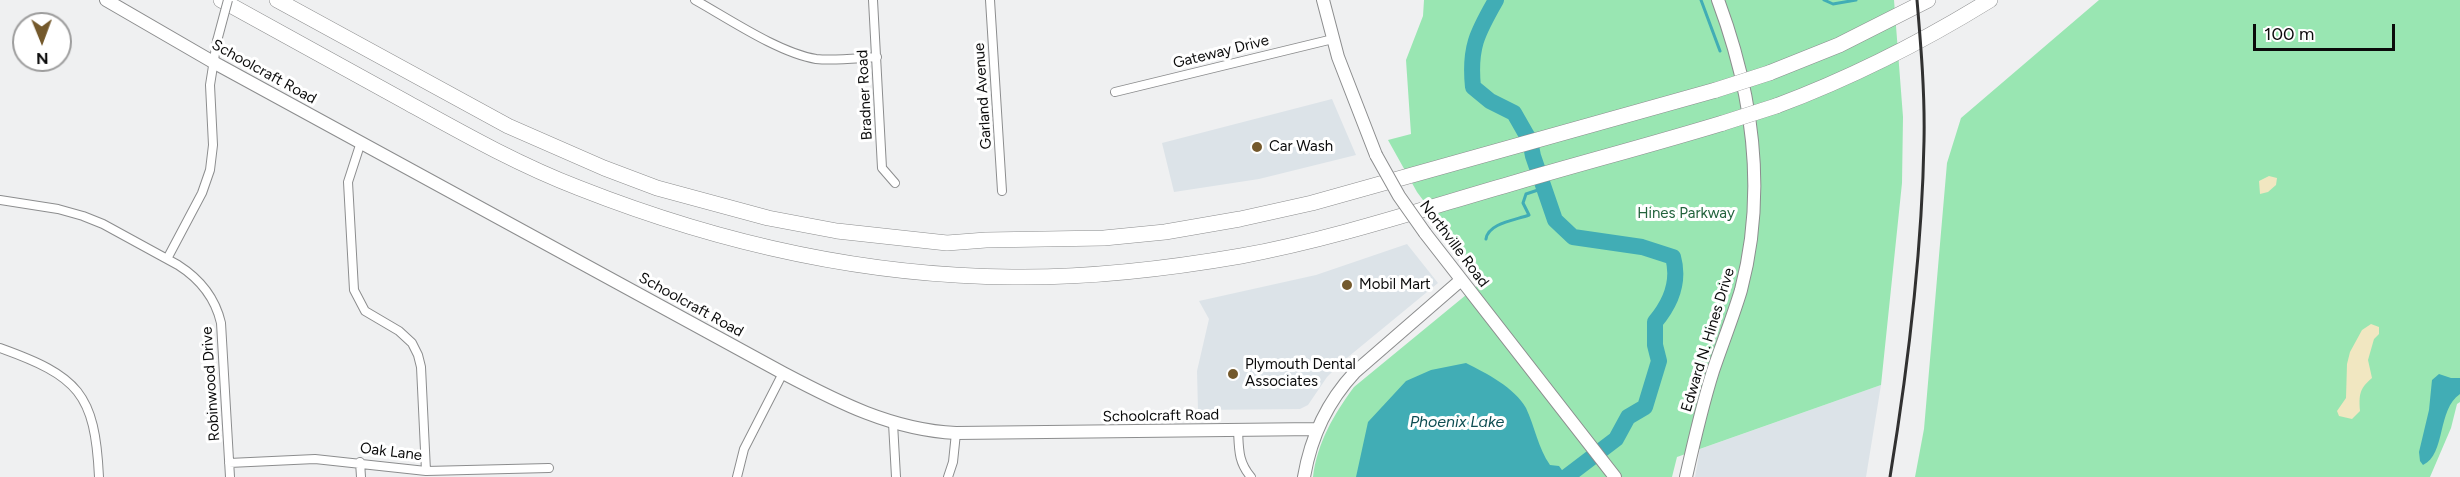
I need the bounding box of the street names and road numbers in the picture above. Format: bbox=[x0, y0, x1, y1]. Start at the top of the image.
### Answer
street label: Gateway Drive bbox=[1171, 31, 1271, 73]
street label: Schoolcraft Road bbox=[209, 36, 319, 108]
street label: Garland Avenue bbox=[970, 42, 996, 150]
street label: Bradner Road bbox=[854, 49, 876, 141]
street label: Northville Road bbox=[1416, 197, 1492, 291]
street label: Edward N. Hines Drive bbox=[1678, 266, 1738, 414]
street label: Schoolcraft Road bbox=[636, 269, 746, 341]
street label: Robinwood Drive bbox=[198, 326, 224, 442]
street label: Schoolcraft Road bbox=[1103, 406, 1219, 426]
street label: Oak Lane bbox=[359, 439, 423, 465]

